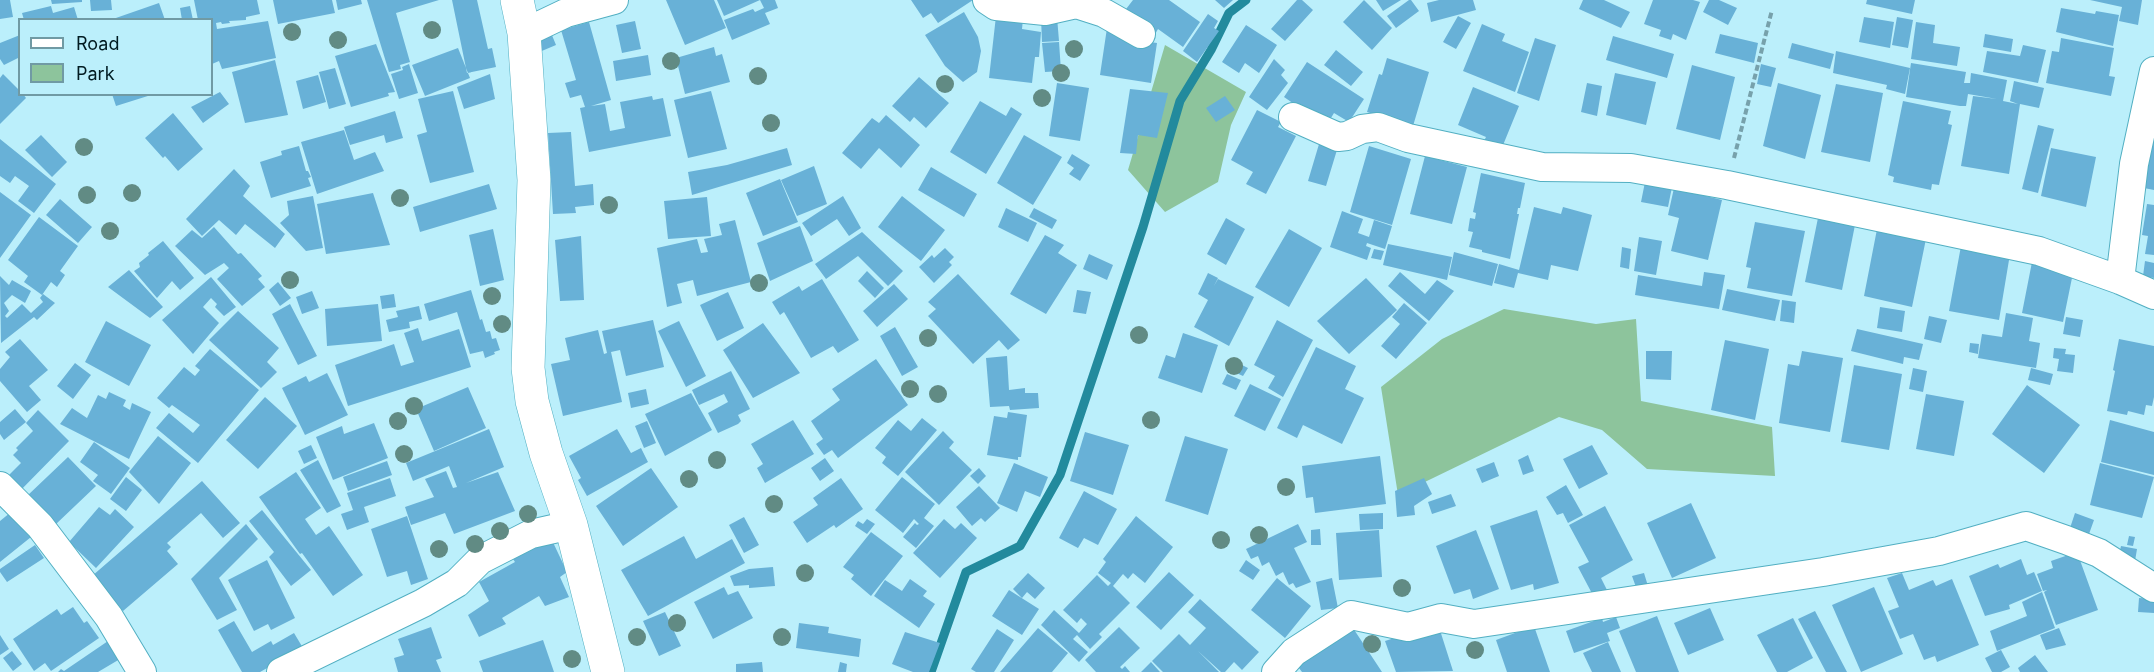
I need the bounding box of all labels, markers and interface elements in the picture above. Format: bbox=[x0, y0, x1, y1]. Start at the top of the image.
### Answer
legend bbox=[18, 18, 213, 96]
text: Road bbox=[76, 33, 119, 54]
text: Park bbox=[76, 63, 115, 84]

